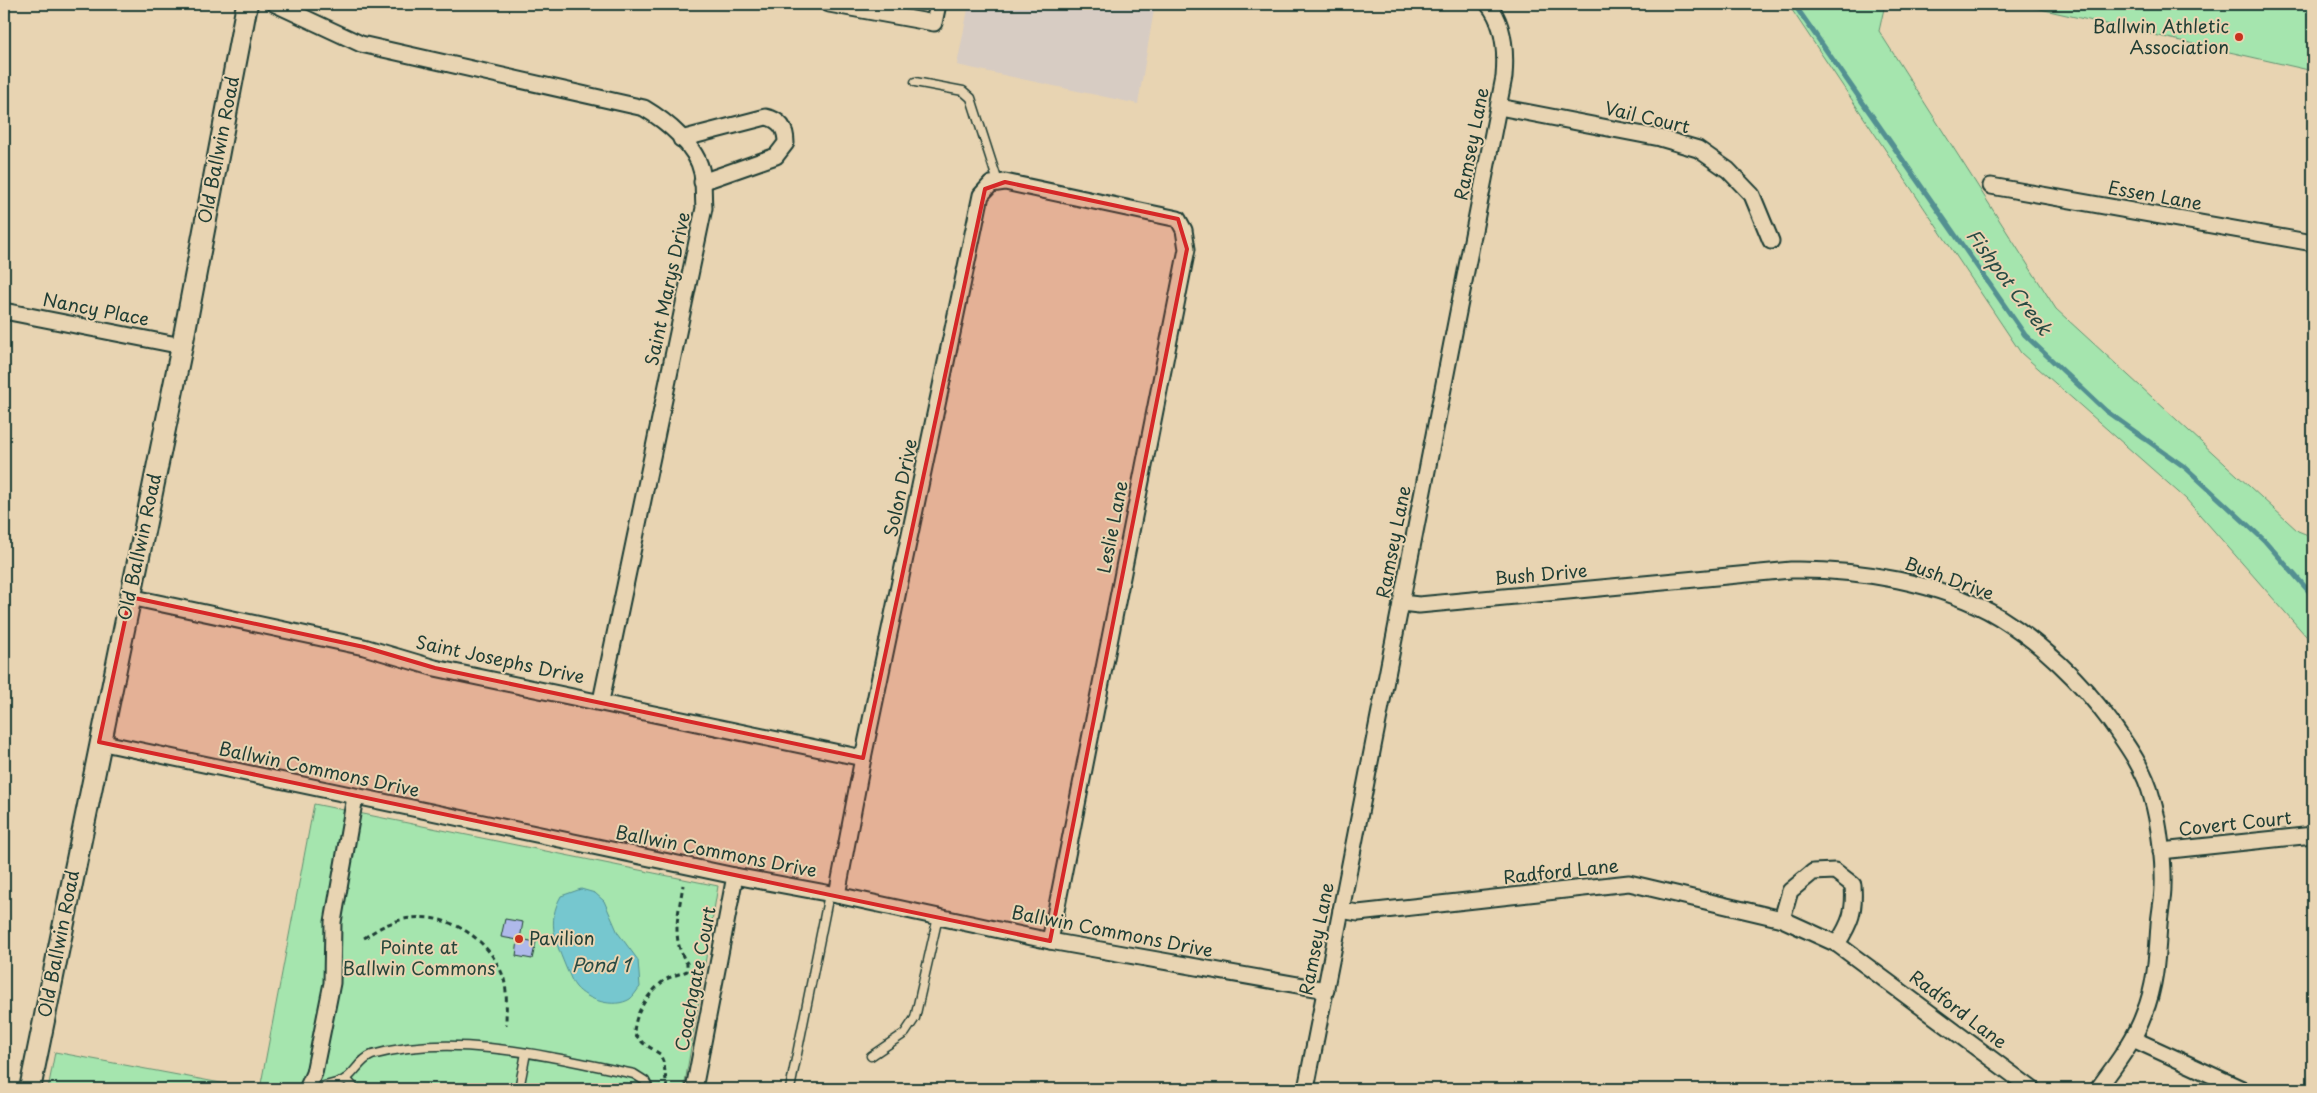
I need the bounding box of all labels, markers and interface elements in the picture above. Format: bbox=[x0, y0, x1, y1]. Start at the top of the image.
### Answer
place label: Ballwin Athletic Association bbox=[2093, 12, 2229, 60]
marker: Ballwin Athletic Association bbox=[2233, 31, 2245, 43]
street label: Old Ballwin Road bbox=[190, 74, 245, 226]
street label: Ramsey Lane bbox=[1446, 85, 1495, 203]
street label: Vail Court bbox=[1602, 94, 1693, 139]
street label: Essen Lane bbox=[2106, 173, 2205, 216]
street label: Saint Marys Drive bbox=[637, 209, 696, 368]
water label: Fishpot Creek bbox=[1960, 222, 2060, 342]
street label: Nancy Place bbox=[41, 285, 152, 332]
street label: Solon Drive bbox=[876, 436, 923, 539]
street label: Old Ballwin Road bbox=[110, 471, 167, 623]
street label: Leslie Lane bbox=[1089, 478, 1134, 575]
street label: Ramsey Lane bbox=[1368, 483, 1417, 601]
street label: Bush Drive bbox=[1901, 549, 1998, 606]
street label: Bush Drive bbox=[1493, 556, 1588, 591]
street label: Saint Josephs Drive bbox=[414, 627, 587, 690]
street label: Ballwin Commons Drive bbox=[216, 734, 422, 803]
street label: Covert Court bbox=[2177, 803, 2293, 842]
street label: Ballwin Commons Drive bbox=[613, 818, 819, 883]
street label: Radford Lane bbox=[1502, 851, 1620, 890]
street label: Old Ballwin Road bbox=[30, 868, 85, 1020]
street label: Ramsey Lane bbox=[1291, 880, 1340, 998]
street label: Ballwin Commons Drive bbox=[1009, 898, 1215, 963]
street label: Coachgate Court bbox=[667, 904, 722, 1053]
place label: Pavilion bbox=[529, 924, 595, 951]
park label: Pointe at Ballwin Commons bbox=[343, 933, 495, 981]
marker: Pavilion bbox=[513, 933, 525, 945]
water label: Pond 1 bbox=[572, 950, 633, 978]
street label: Radford Lane bbox=[1904, 963, 2013, 1055]

